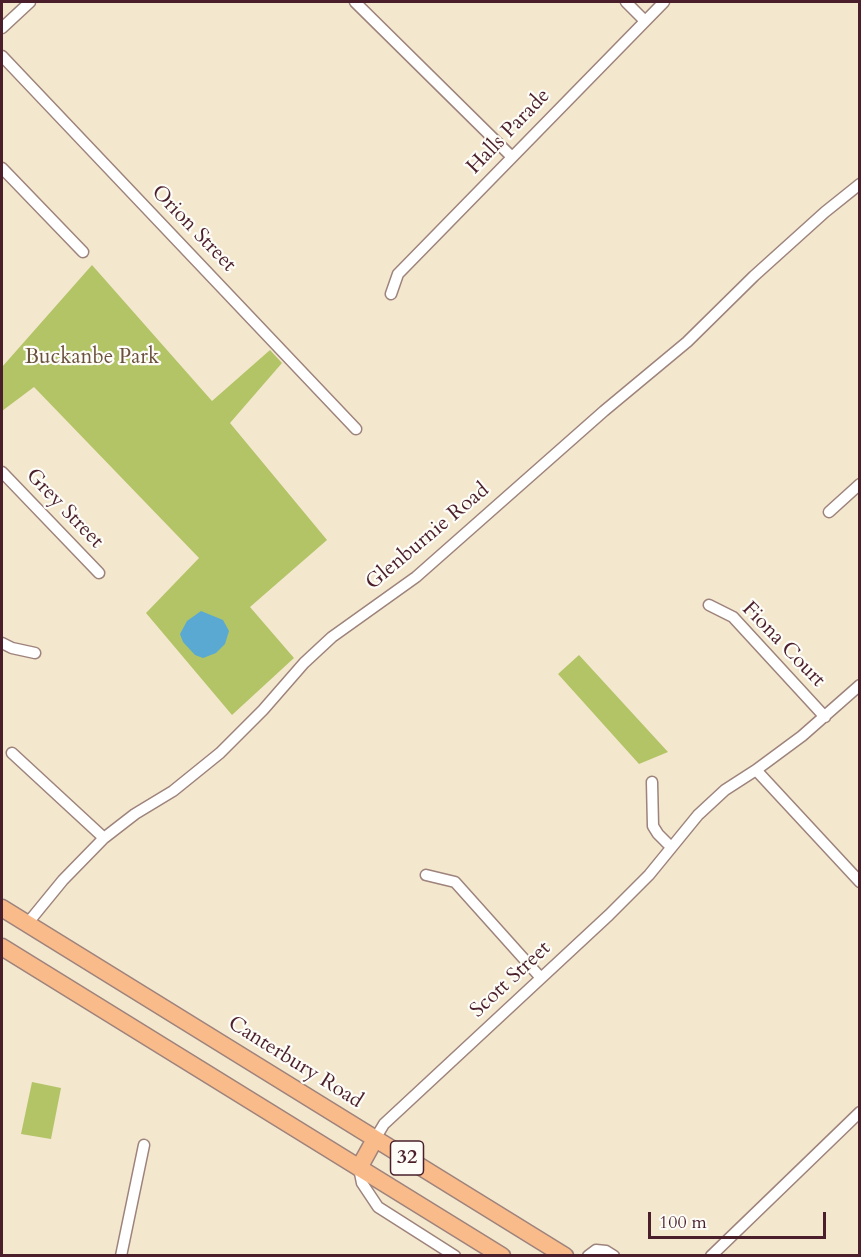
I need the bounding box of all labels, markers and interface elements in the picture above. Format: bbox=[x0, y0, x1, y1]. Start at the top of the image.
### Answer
street label: Halls Parade bbox=[462, 84, 556, 180]
street label: Orion Street bbox=[145, 180, 241, 278]
park label: Buckanbe Park bbox=[25, 345, 159, 371]
street label: Grey Street bbox=[20, 464, 108, 554]
street label: Glenburnie Road bbox=[361, 478, 495, 596]
street label: Fiona Court bbox=[736, 597, 830, 693]
street label: Scott Street bbox=[466, 936, 556, 1024]
street label: Canterbury Road bbox=[223, 1011, 367, 1115]
road number: 32 bbox=[390, 1141, 424, 1175]
scale bar bbox=[651, 1200, 830, 1238]
text: 100 m bbox=[659, 1210, 707, 1235]

